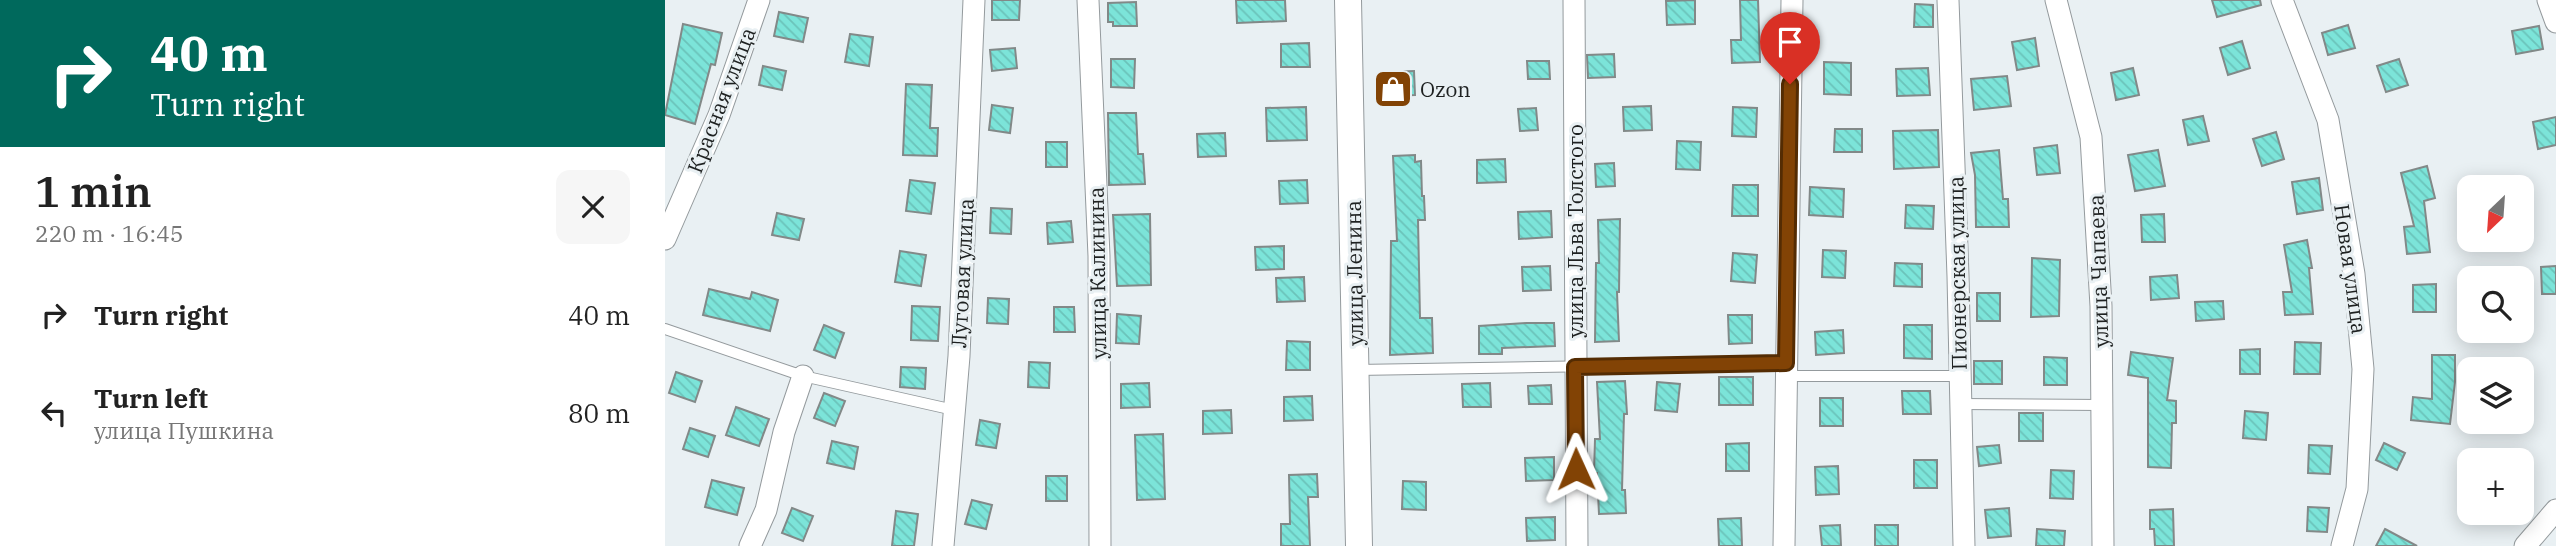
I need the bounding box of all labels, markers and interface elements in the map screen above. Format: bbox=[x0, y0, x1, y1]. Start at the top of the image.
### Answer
pin bbox=[1760, 12.0, 1820, 84]
text: 40 m bbox=[150, 21, 268, 84]
street label: Красная улица bbox=[680, 23, 762, 177]
icon: arrive bbox=[1771, 23, 1809, 61]
icon: right bbox=[35, 28, 126, 119]
shop icon: Ozon bbox=[1372, 68, 1414, 110]
place label: Ozon bbox=[1420, 75, 1471, 103]
text: Turn right bbox=[150, 83, 305, 125]
street label: улица Льва Толстого bbox=[1561, 124, 1589, 338]
text: 1 min bbox=[35, 164, 152, 219]
button: close bbox=[556, 170, 630, 244]
north arrow bbox=[2457, 175, 2534, 252]
map controls bbox=[2457, 175, 2534, 525]
street label: Пионерская улица bbox=[1941, 176, 1973, 370]
street label: улица Калинина bbox=[1081, 187, 1113, 359]
street label: улица Чапаева bbox=[2081, 194, 2115, 348]
street label: Луговая улица bbox=[944, 197, 980, 349]
street label: улица Ленина bbox=[1339, 200, 1369, 346]
street label: Новая улица bbox=[2328, 202, 2374, 336]
text: 220 m · 16:45 bbox=[35, 218, 184, 248]
button: search bbox=[2457, 266, 2534, 343]
icon: right bbox=[35, 296, 73, 334]
text: Turn right bbox=[94, 298, 228, 332]
text: 40 m bbox=[568, 298, 630, 332]
button: layers bbox=[2457, 357, 2534, 434]
text: Turn left bbox=[94, 381, 208, 415]
icon: left bbox=[35, 394, 73, 432]
text: 80 m bbox=[568, 396, 630, 430]
text: улица Пушкина bbox=[94, 415, 274, 445]
position arrow bbox=[1539, 432, 1613, 506]
button: + bbox=[2457, 448, 2534, 525]

